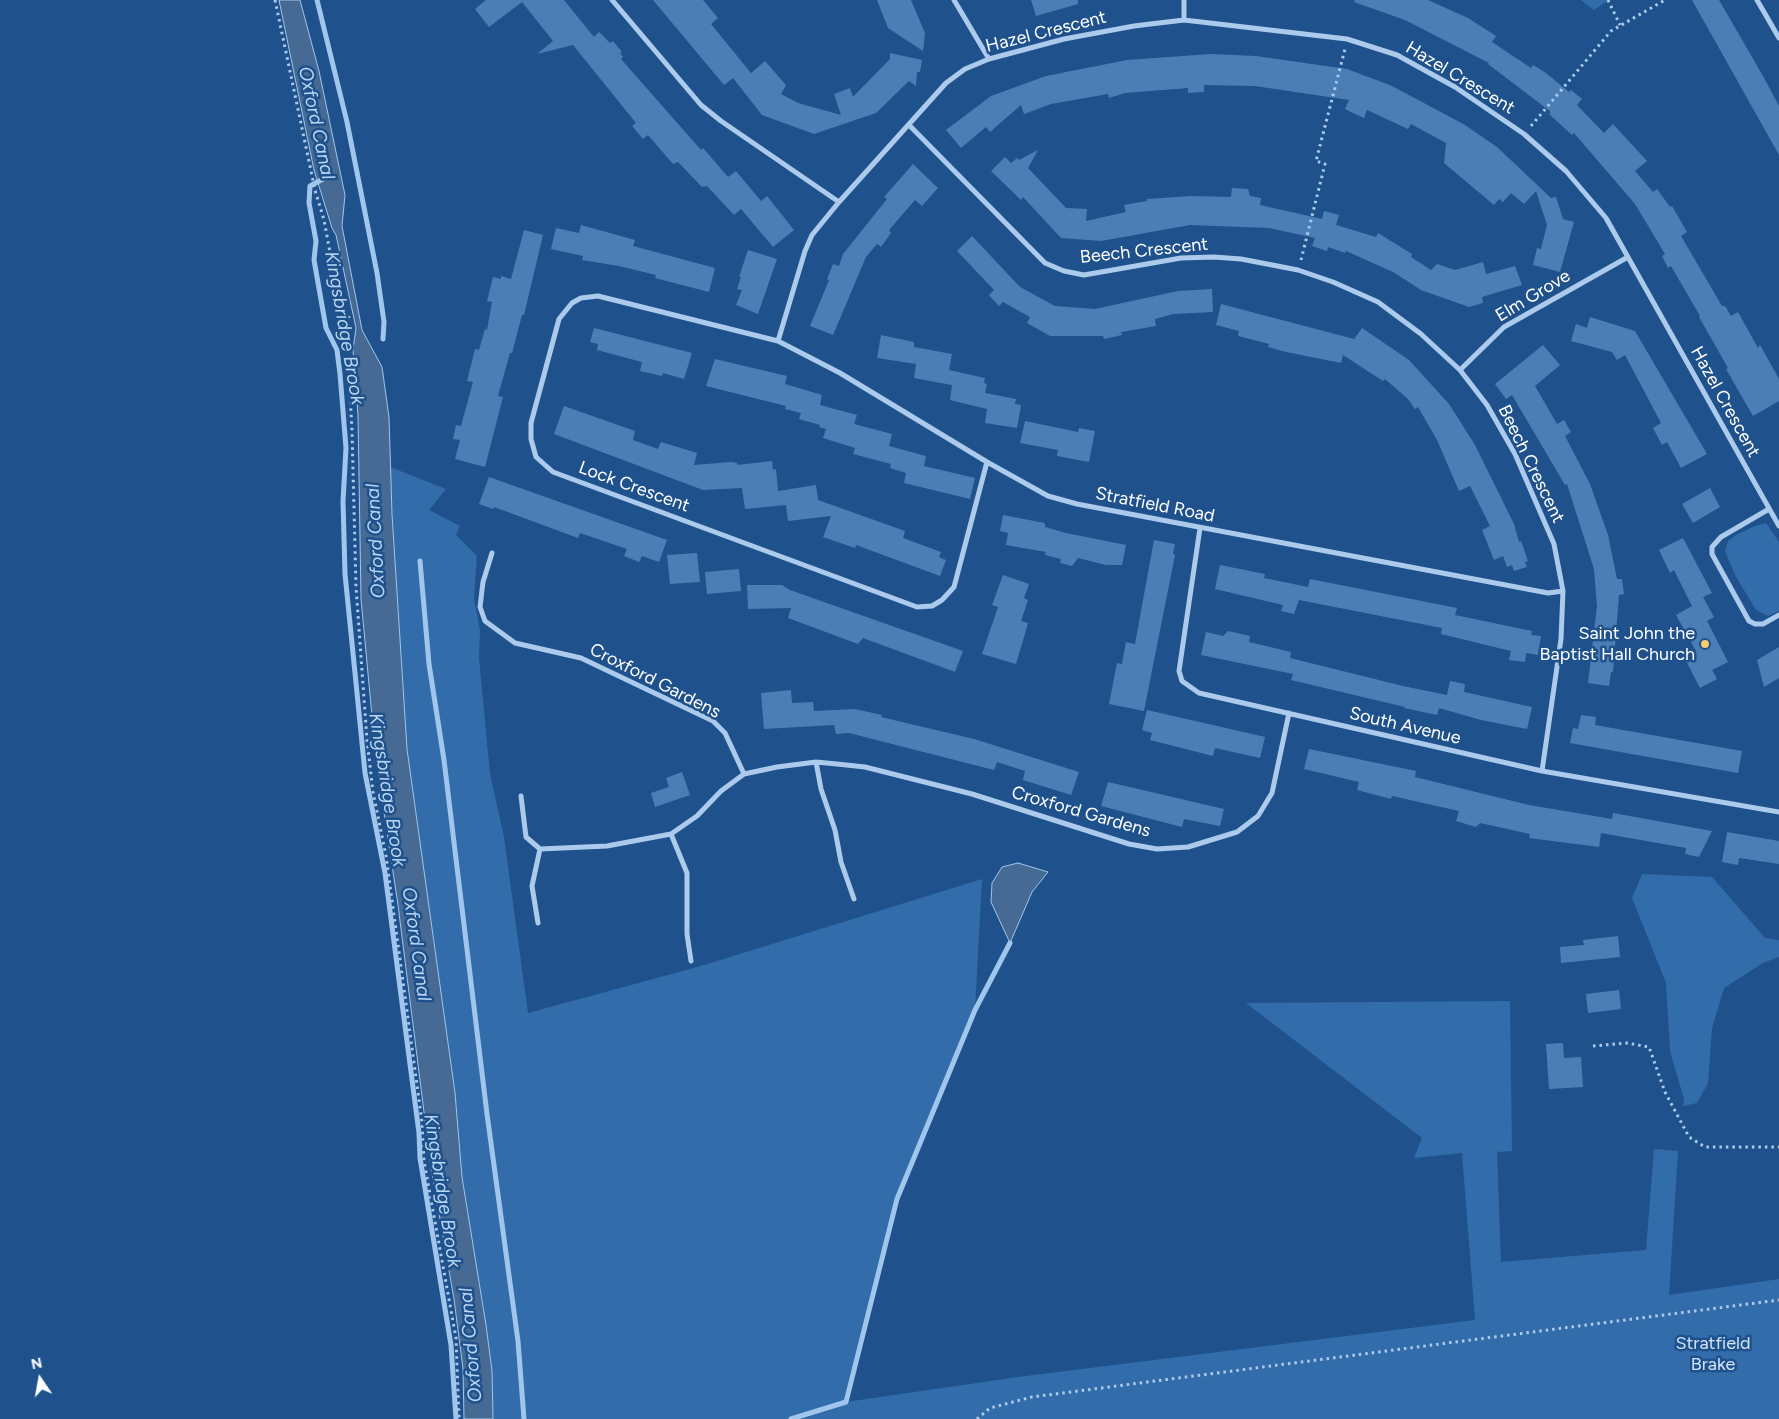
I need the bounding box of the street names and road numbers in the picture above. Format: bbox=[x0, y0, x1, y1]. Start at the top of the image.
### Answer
street label: Hazel Crescent bbox=[983, 7, 1109, 57]
street label: Hazel Crescent bbox=[1402, 37, 1518, 119]
street label: Beech Crescent bbox=[1079, 234, 1209, 268]
street label: Elm Grove bbox=[1492, 265, 1574, 327]
street label: Hazel Crescent bbox=[1686, 343, 1764, 461]
street label: Beech Crescent bbox=[1493, 401, 1569, 527]
street label: Lock Crescent bbox=[576, 457, 692, 517]
street label: Stratfield Road bbox=[1094, 483, 1216, 527]
street label: Croxford Gardens bbox=[586, 639, 724, 723]
street label: South Avenue bbox=[1347, 703, 1463, 749]
street label: Croxford Gardens bbox=[1009, 782, 1153, 842]

